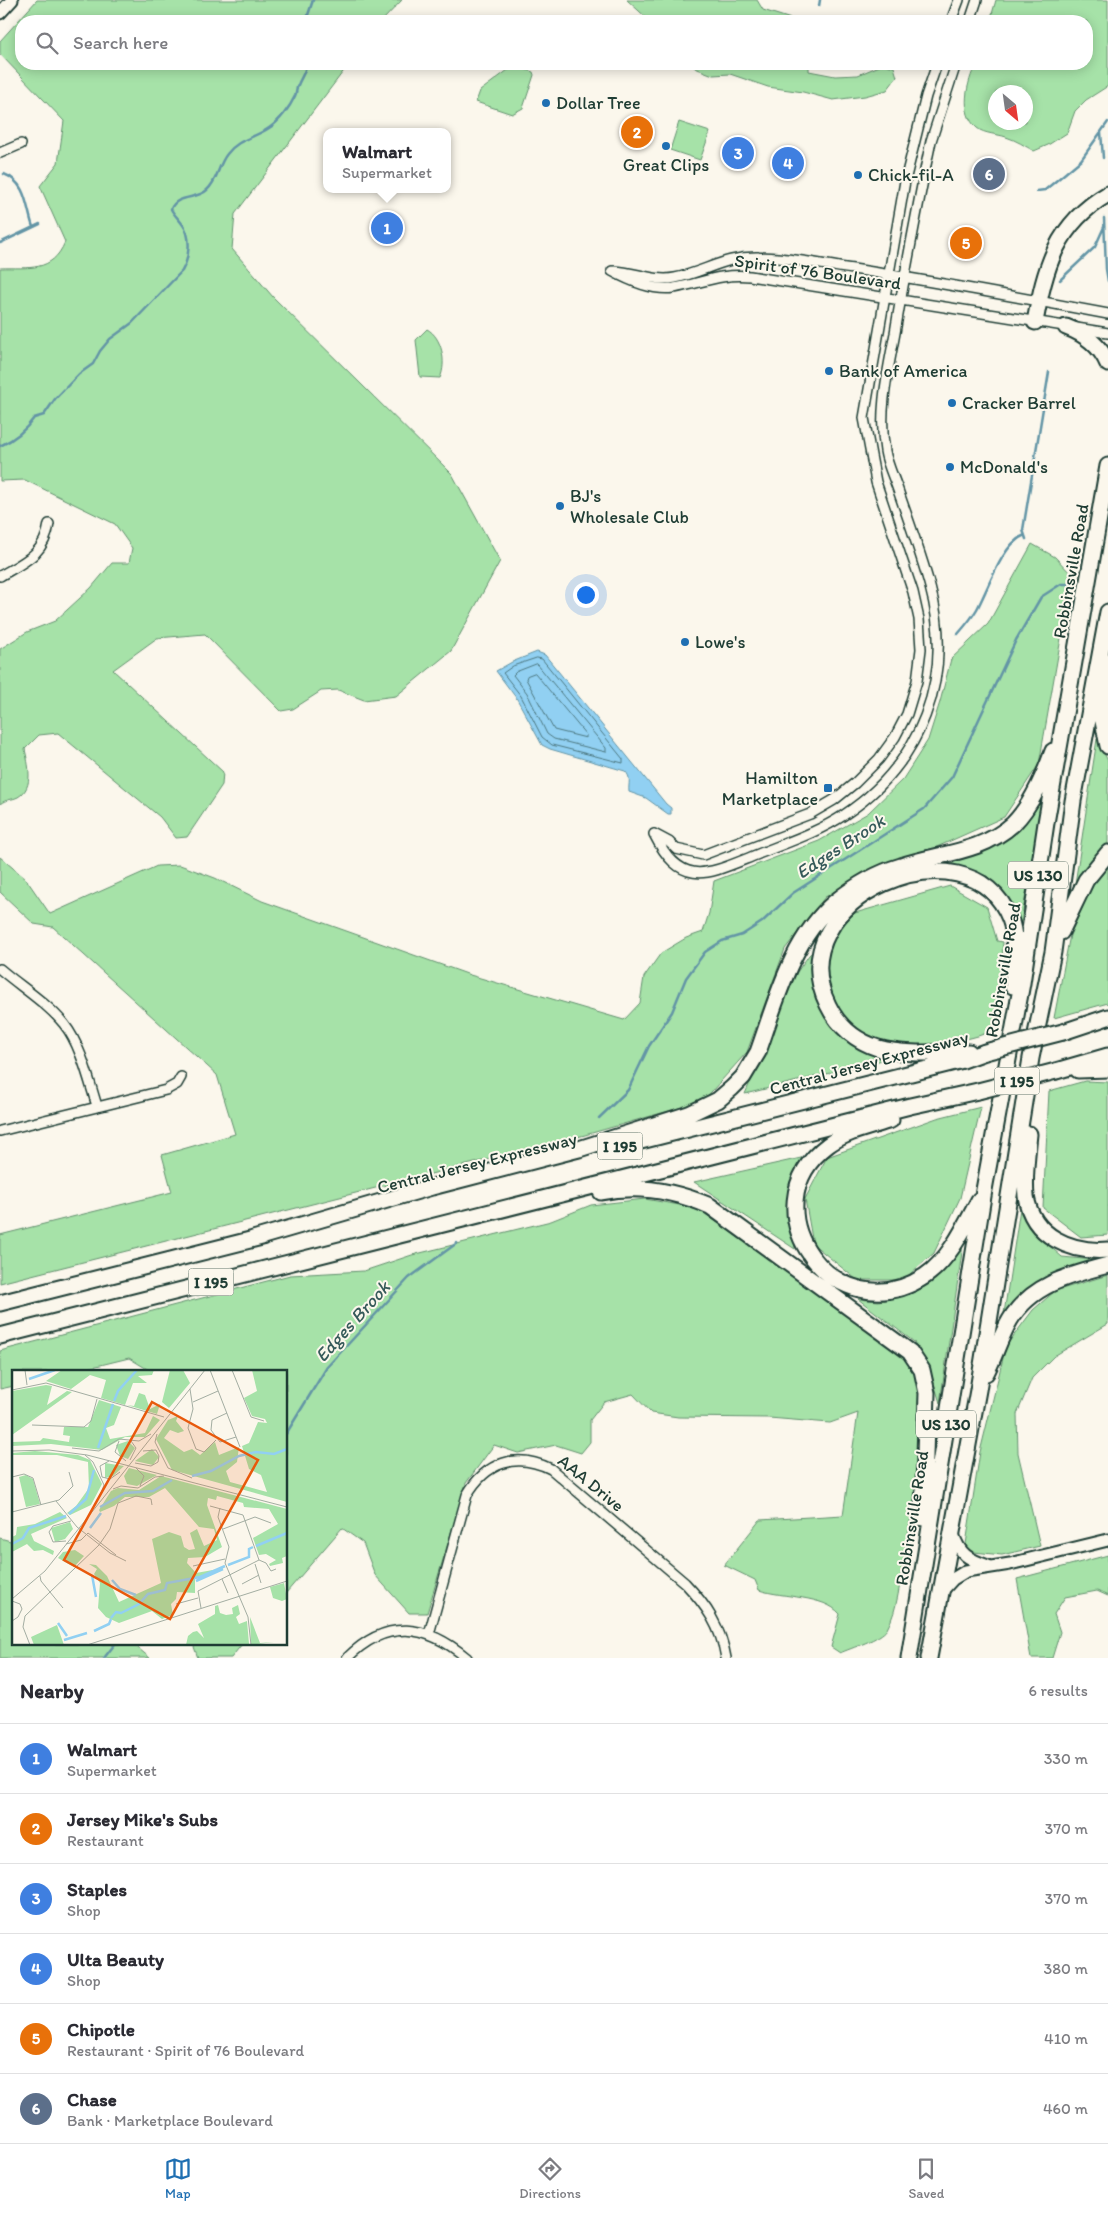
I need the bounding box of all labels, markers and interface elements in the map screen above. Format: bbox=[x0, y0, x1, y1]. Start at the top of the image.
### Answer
search box bbox=[15, 15, 1093, 70]
icon: search bbox=[33, 29, 61, 57]
text: Search here bbox=[73, 31, 168, 54]
north arrow bbox=[988, 85, 1033, 130]
place label: Dollar Tree bbox=[556, 92, 641, 114]
marker: Dollar Tree bbox=[540, 97, 552, 109]
pin: 2 bbox=[621, 113, 653, 151]
popup bbox=[323, 128, 451, 193]
pin: 3 bbox=[722, 134, 754, 172]
text: Walmart bbox=[342, 140, 412, 163]
marker: Great Clips bbox=[660, 140, 672, 152]
pin: 4 bbox=[772, 144, 804, 182]
place label: Great Clips bbox=[623, 154, 709, 176]
pin: 6 bbox=[973, 155, 1005, 193]
text: Supermarket bbox=[342, 163, 432, 182]
place label: Chick-fil-A bbox=[868, 164, 954, 186]
marker: Chick-fil-A bbox=[852, 169, 864, 181]
pin: 1 bbox=[371, 209, 403, 247]
pin: 5 bbox=[950, 224, 982, 262]
street label: Spirit of 76 Boulevard bbox=[733, 249, 903, 295]
place label: Bank of America bbox=[839, 360, 968, 382]
marker: Bank of America bbox=[823, 365, 835, 377]
place label: Cracker Barrel bbox=[962, 392, 1076, 414]
marker: Cracker Barrel bbox=[946, 397, 958, 409]
place label: McDonald's bbox=[960, 456, 1048, 478]
marker: McDonald's bbox=[944, 461, 956, 473]
place label: BJ's Wholesale Club bbox=[570, 485, 689, 528]
marker: BJ's Wholesale Club bbox=[554, 500, 566, 512]
street label: Robbinsville Road bbox=[1048, 502, 1094, 640]
your location bbox=[573, 582, 599, 608]
place label: Lowe's bbox=[695, 631, 746, 653]
marker: Lowe's bbox=[679, 636, 691, 648]
place label: Hamilton Marketplace bbox=[722, 767, 818, 810]
marker: Hamilton Marketplace bbox=[822, 782, 834, 794]
water label: Edges Brook bbox=[792, 808, 890, 884]
road number: US 130 bbox=[1008, 862, 1068, 888]
street label: Robbinsville Road bbox=[980, 901, 1026, 1039]
street label: Central Jersey Expressway bbox=[767, 1026, 971, 1100]
road number: I 195 bbox=[994, 1068, 1040, 1094]
street label: Central Jersey Expressway bbox=[375, 1127, 580, 1198]
road number: I 195 bbox=[598, 1132, 642, 1160]
road number: I 195 bbox=[188, 1268, 234, 1295]
water label: Edges Brook bbox=[310, 1275, 396, 1367]
inset map bbox=[12, 1370, 288, 1646]
road number: US 130 bbox=[916, 1410, 976, 1438]
street label: Robbinsville Road bbox=[890, 1449, 934, 1587]
street label: AAA Drive bbox=[553, 1450, 629, 1516]
text: Nearby bbox=[20, 1678, 84, 1703]
text: 6 results bbox=[1028, 1681, 1088, 1700]
text: Walmart bbox=[67, 1738, 137, 1761]
text: 1 bbox=[32, 1749, 40, 1768]
text: 330 m bbox=[1044, 1749, 1088, 1768]
text: Supermarket bbox=[67, 1761, 157, 1780]
text: Jersey Mike's Subs bbox=[67, 1808, 218, 1831]
text: 2 bbox=[32, 1819, 40, 1838]
text: 370 m bbox=[1044, 1819, 1088, 1838]
text: Restaurant bbox=[67, 1831, 144, 1850]
text: Staples bbox=[67, 1878, 127, 1901]
text: 3 bbox=[32, 1889, 40, 1908]
text: 370 m bbox=[1044, 1889, 1088, 1908]
text: Shop bbox=[67, 1901, 101, 1920]
text: Ulta Beauty bbox=[67, 1948, 164, 1971]
text: 4 bbox=[31, 1959, 41, 1978]
text: 380 m bbox=[1044, 1959, 1088, 1978]
text: Shop bbox=[67, 1971, 101, 1990]
text: Chipotle bbox=[67, 2018, 135, 2041]
text: 5 bbox=[32, 2029, 40, 2048]
text: 410 m bbox=[1044, 2029, 1088, 2048]
text: Restaurant · Spirit of 76 Boulevard bbox=[67, 2041, 304, 2060]
text: Chase bbox=[67, 2088, 117, 2111]
text: 6 bbox=[32, 2099, 40, 2118]
text: 460 m bbox=[1043, 2099, 1088, 2118]
text: Bank · Marketplace Boulevard bbox=[67, 2111, 273, 2130]
tab: Map bbox=[164, 2155, 192, 2202]
tab: Directions bbox=[519, 2155, 581, 2202]
tab: Saved bbox=[908, 2155, 944, 2202]

